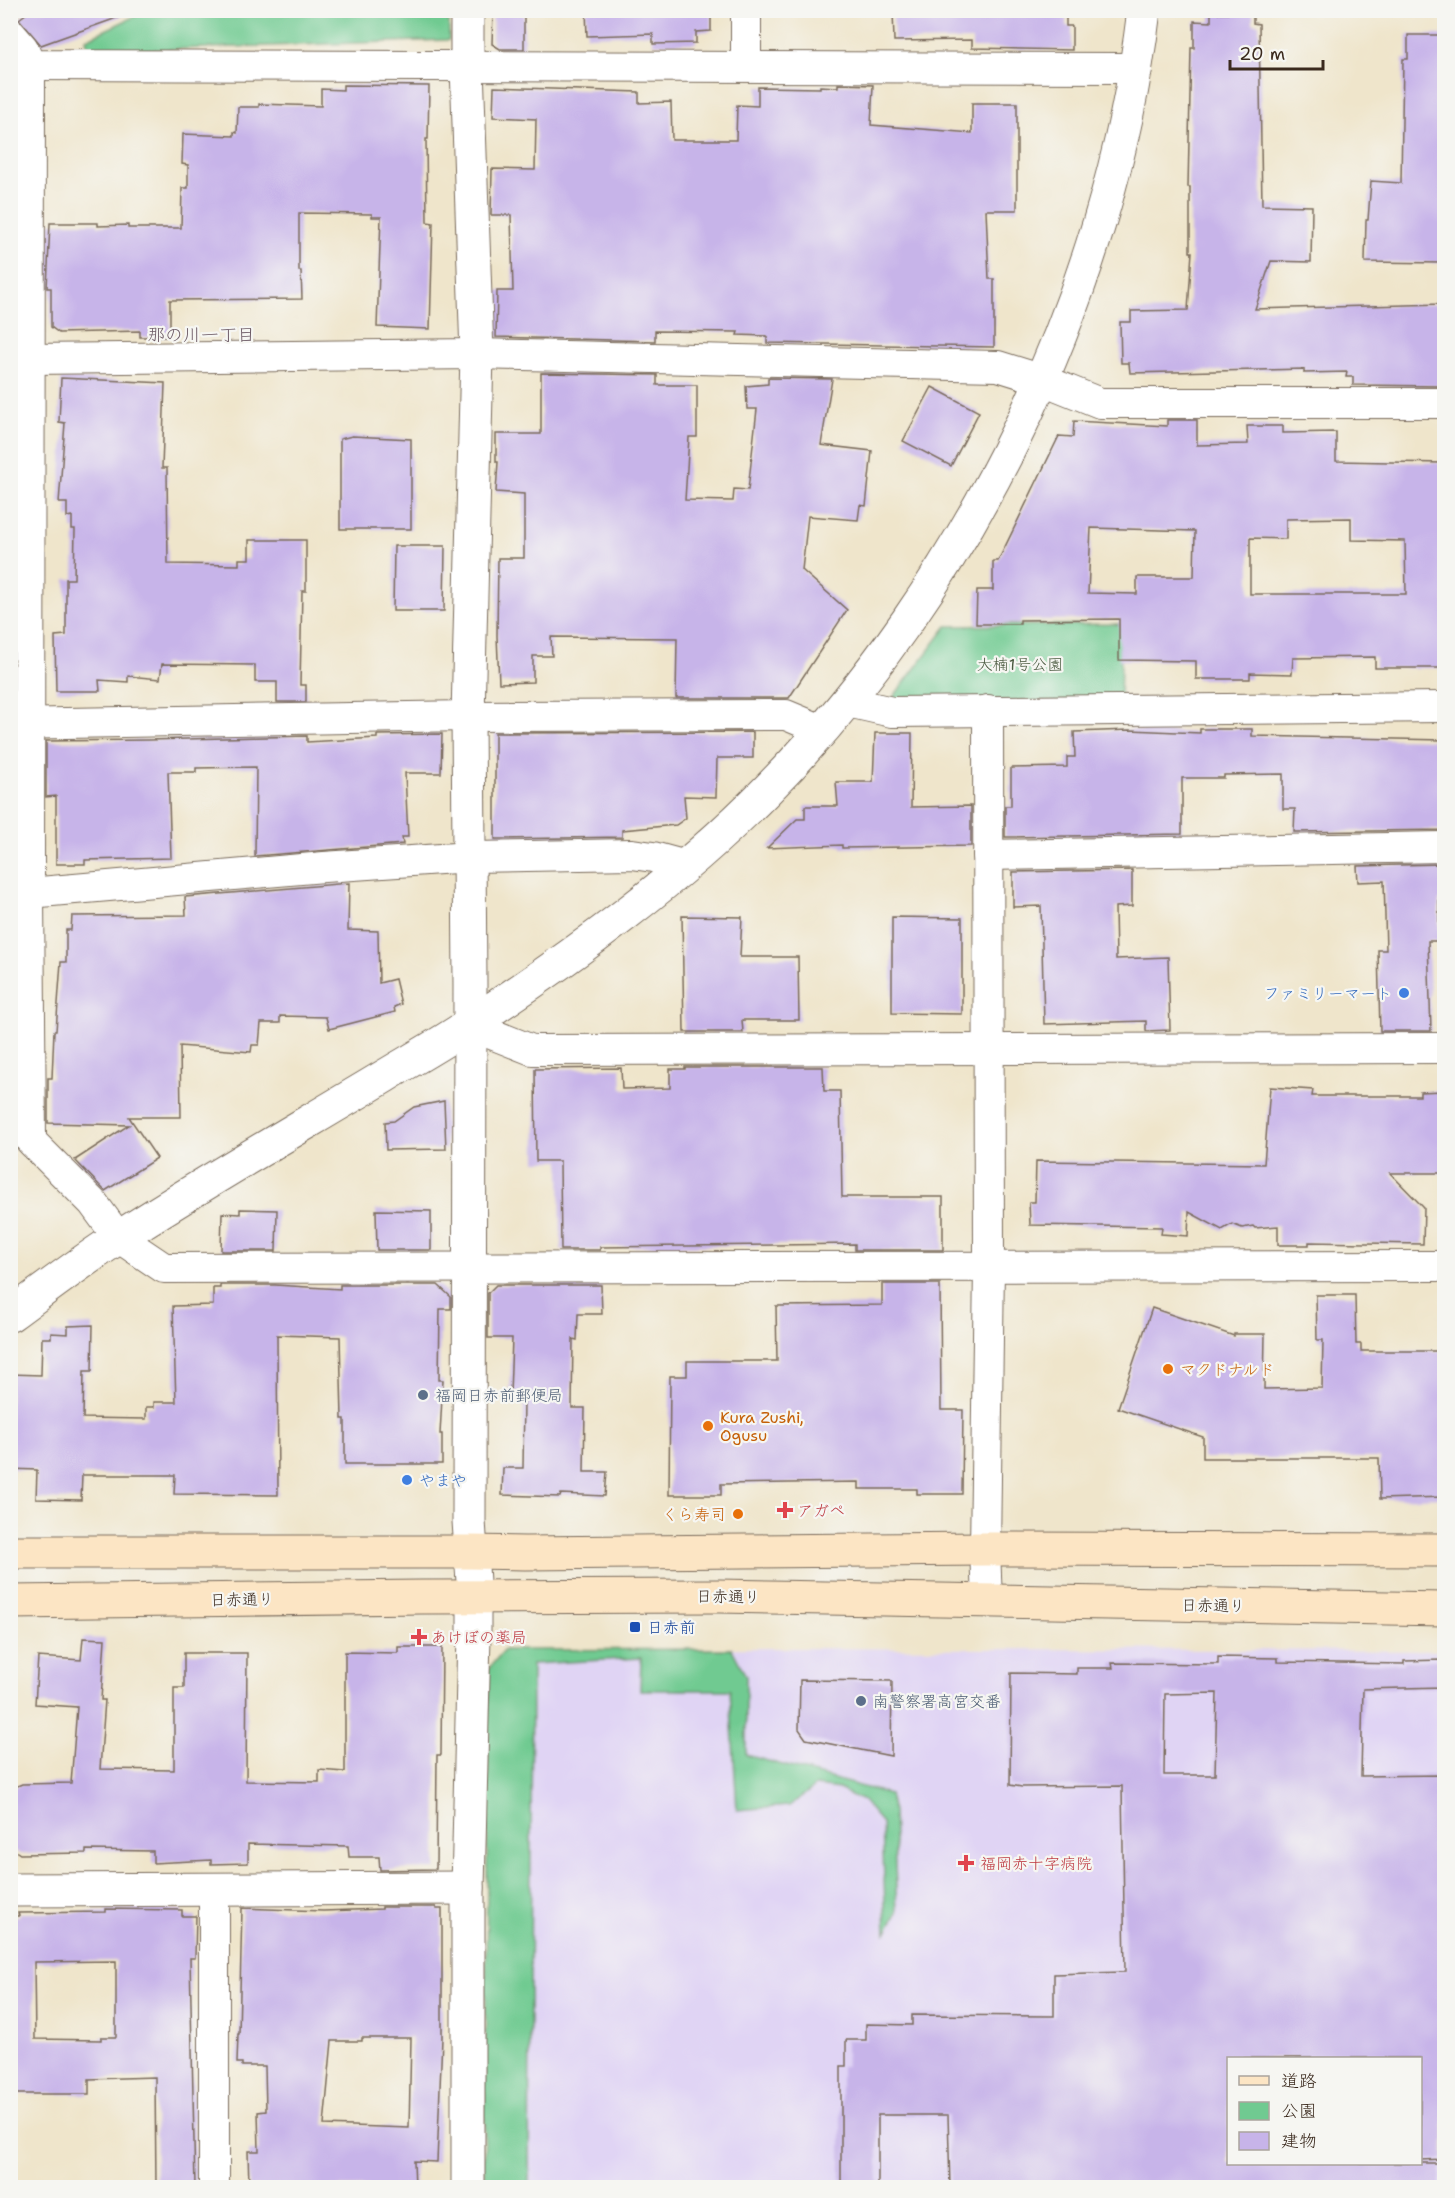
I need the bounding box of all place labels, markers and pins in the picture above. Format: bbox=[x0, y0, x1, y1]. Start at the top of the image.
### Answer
place label: ファミリーマート bbox=[1264, 983, 1392, 1004]
marker: ファミリーマート bbox=[1397, 986, 1411, 1000]
place label: マクドナルド bbox=[1180, 1359, 1275, 1380]
marker: マクドナルド bbox=[1161, 1362, 1175, 1376]
place label: 福岡日赤前郵便局 bbox=[435, 1385, 563, 1406]
marker: 福岡日赤前郵便局 bbox=[416, 1388, 430, 1402]
place label: Kura Zushi, Ogusu bbox=[720, 1407, 804, 1446]
marker: Kura Zushi, Ogusu bbox=[701, 1419, 715, 1433]
place label: やまや bbox=[419, 1470, 467, 1491]
marker: やまや bbox=[400, 1473, 414, 1487]
place label: アガペ bbox=[797, 1500, 845, 1521]
marker: アガペ bbox=[778, 1503, 792, 1517]
place label: くら寿司 bbox=[662, 1504, 726, 1525]
marker: くら寿司 bbox=[731, 1507, 745, 1521]
place label: 日赤前 bbox=[647, 1617, 695, 1638]
marker: 日赤前 bbox=[628, 1620, 642, 1634]
place label: あけぼの薬局 bbox=[431, 1627, 527, 1648]
marker: あけぼの薬局 bbox=[412, 1630, 426, 1644]
place label: 南警察署高宮交番 bbox=[873, 1691, 1001, 1712]
marker: 南警察署高宮交番 bbox=[854, 1694, 868, 1708]
place label: 福岡赤十字病院 bbox=[980, 1853, 1092, 1874]
marker: 福岡赤十字病院 bbox=[957, 1854, 975, 1872]

